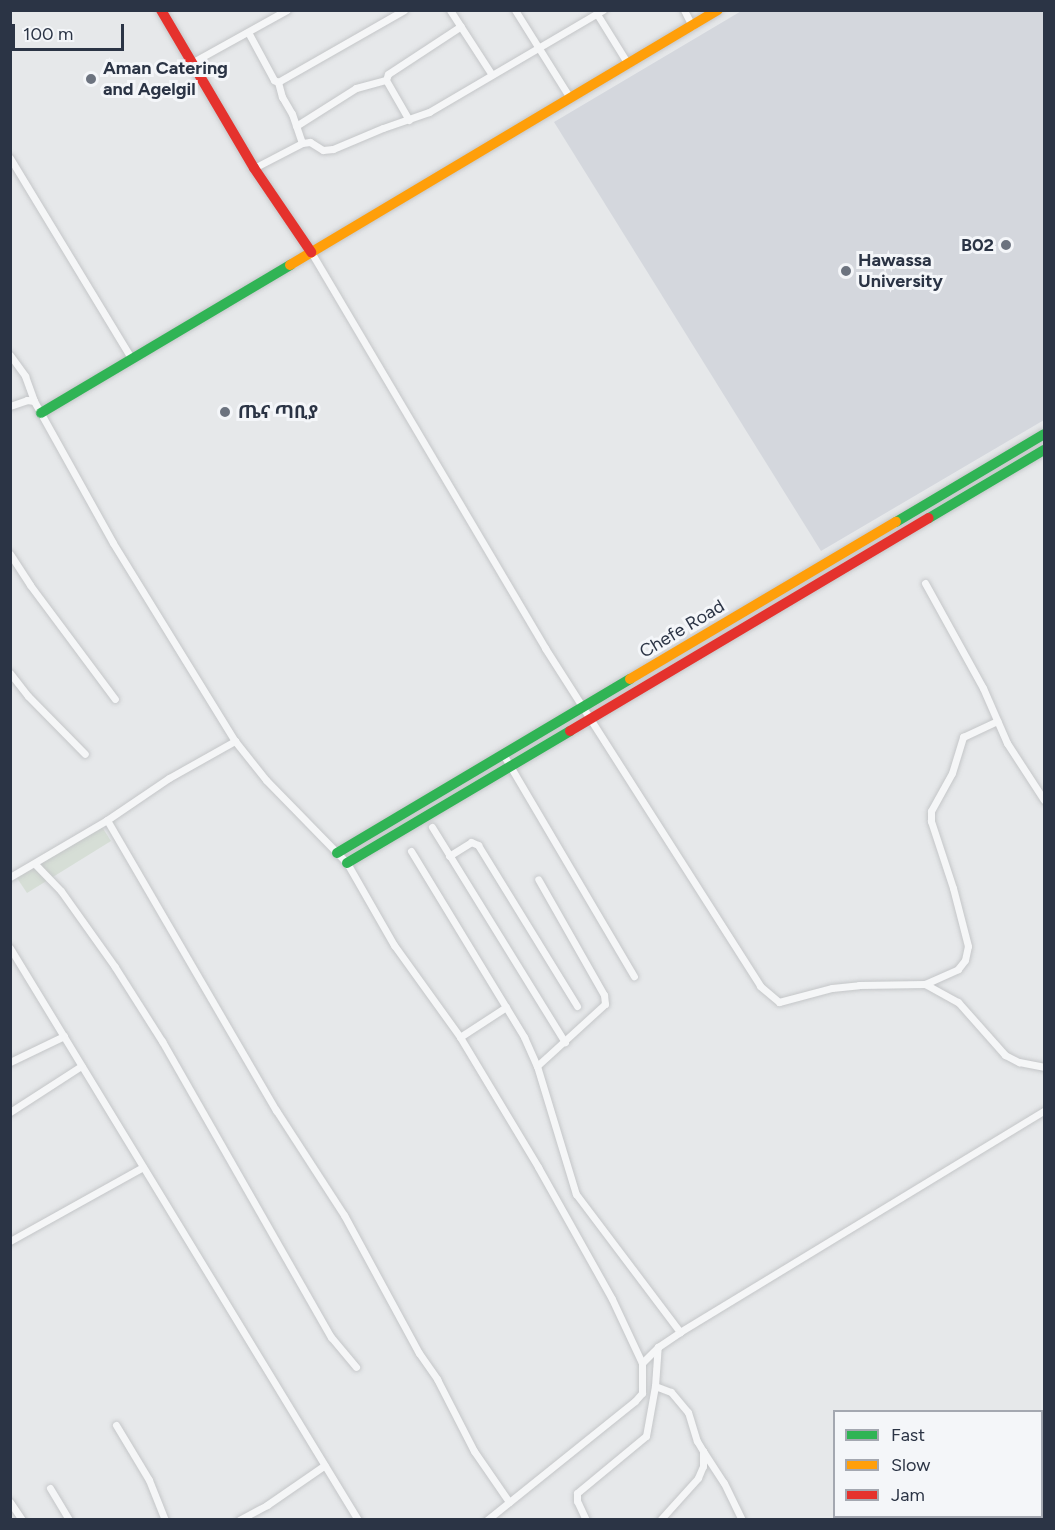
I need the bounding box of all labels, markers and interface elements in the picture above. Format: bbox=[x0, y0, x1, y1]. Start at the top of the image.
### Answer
scale bar bbox=[15, 12, 128, 50]
text: 100 m bbox=[23, 23, 73, 45]
place label: Aman Catering and Agelgil bbox=[103, 58, 228, 100]
marker: Aman Catering and Agelgil bbox=[84, 72, 98, 86]
place label: B02 bbox=[961, 234, 994, 256]
marker: B02 bbox=[999, 238, 1013, 252]
place label: Hawassa University bbox=[858, 250, 943, 292]
marker: Hawassa University bbox=[839, 264, 853, 278]
place label: ጤና ጣቢያ bbox=[238, 401, 318, 423]
marker: ጤና ጣቢያ bbox=[216, 403, 234, 421]
street label: Chefe Road bbox=[636, 595, 728, 663]
legend bbox=[833, 1410, 1043, 1518]
text: Fast bbox=[891, 1424, 925, 1446]
text: Slow bbox=[891, 1454, 930, 1476]
text: Jam bbox=[891, 1484, 925, 1506]

